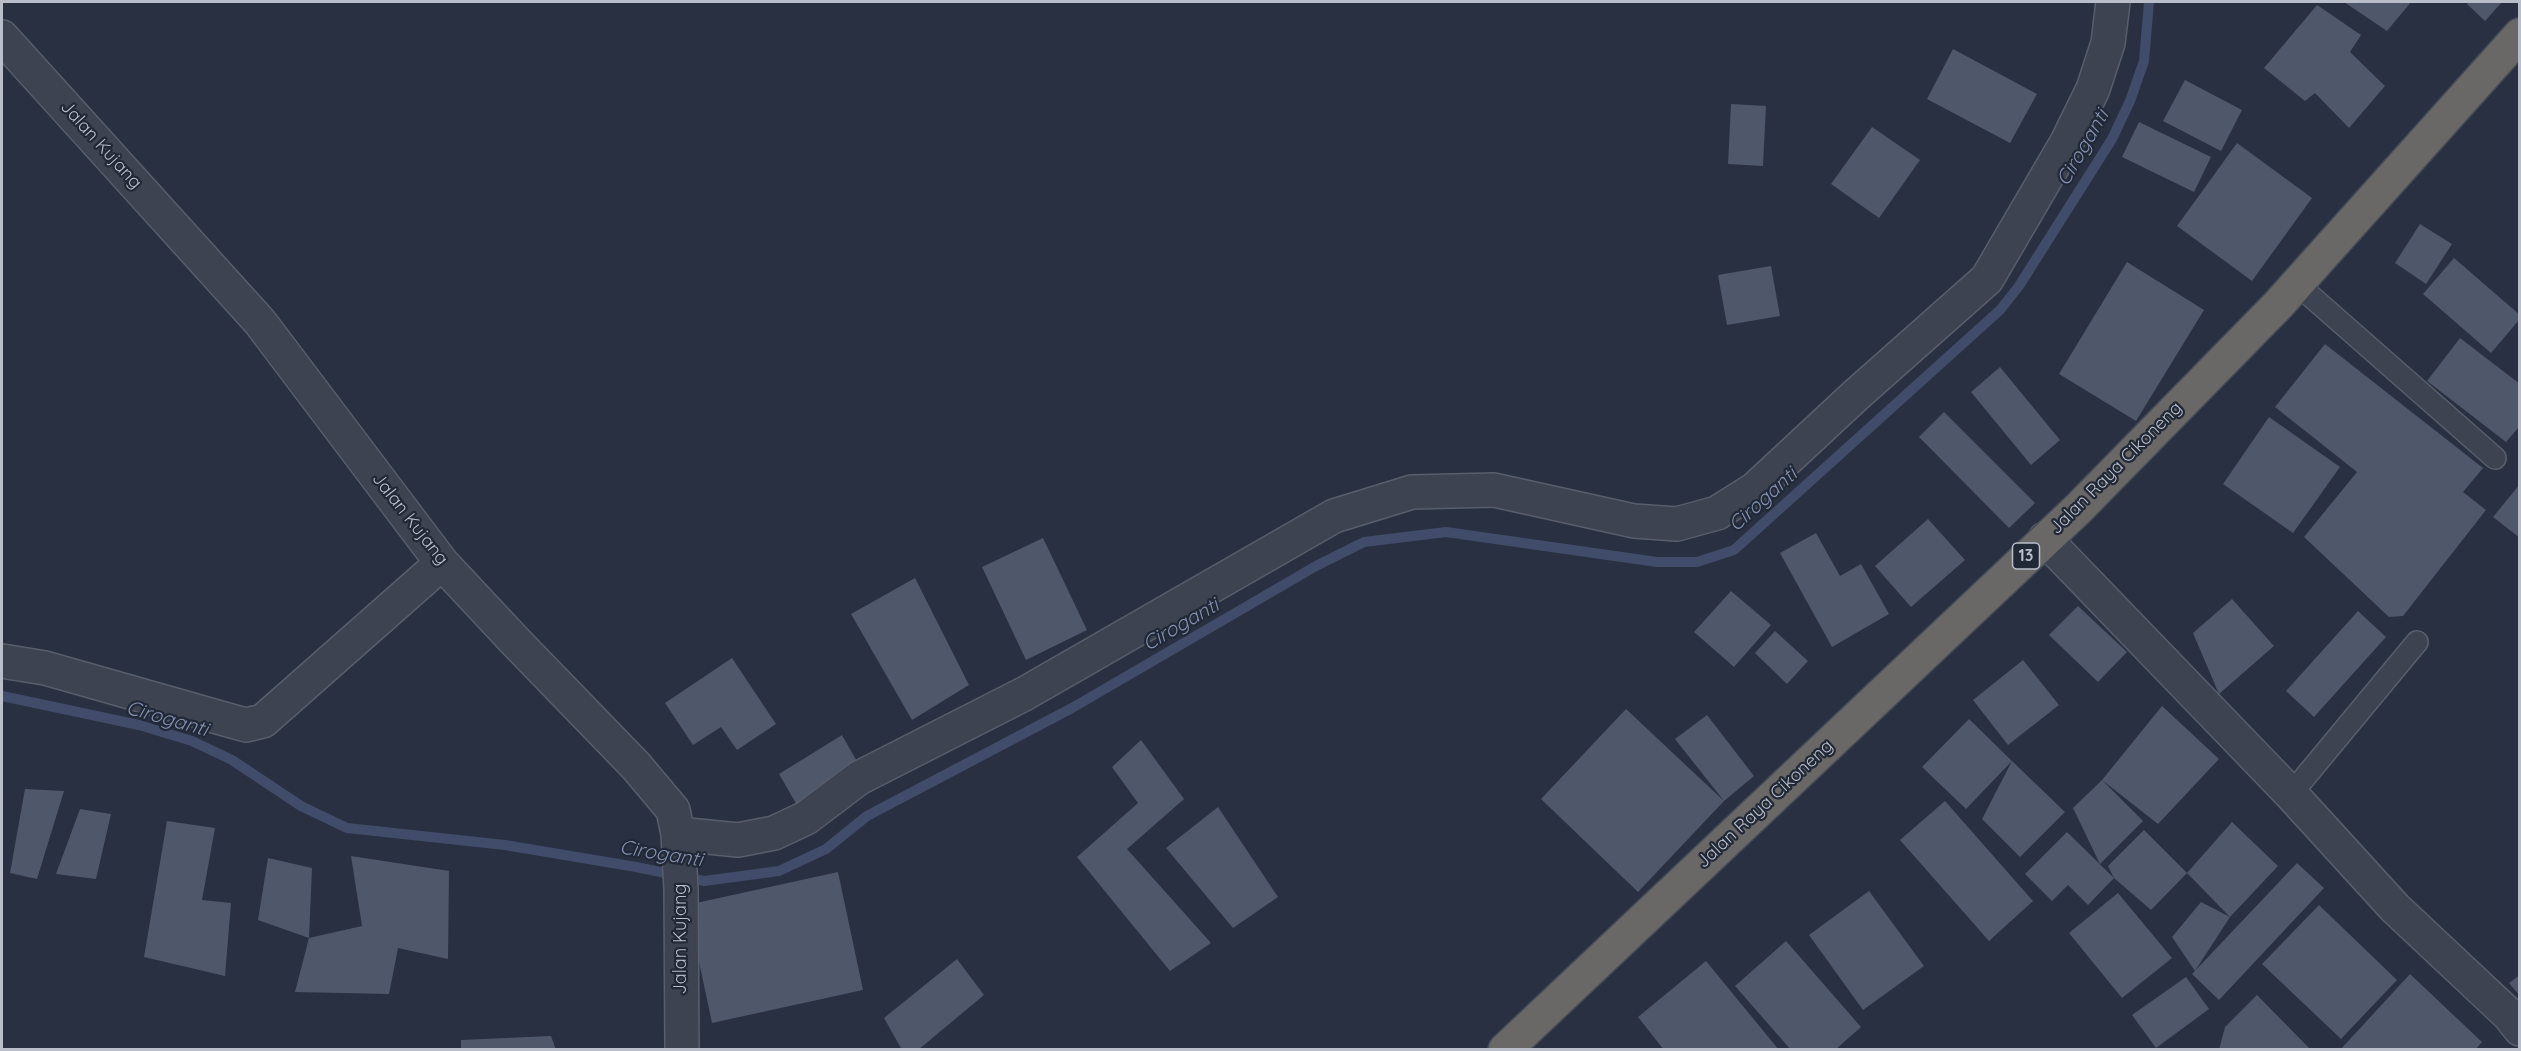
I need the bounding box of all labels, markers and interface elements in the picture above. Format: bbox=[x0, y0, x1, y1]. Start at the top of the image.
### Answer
street label: Jalan Kujang bbox=[56, 96, 146, 194]
water label: Ciroganti bbox=[2052, 106, 2114, 190]
street label: Jalan Raya Cikoneng bbox=[2045, 397, 2187, 539]
water label: Ciroganti bbox=[1724, 463, 1802, 537]
street label: Jalan Kujang bbox=[367, 469, 453, 569]
road number: 13 bbox=[2012, 543, 2040, 569]
water label: Ciroganti bbox=[1139, 594, 1223, 656]
water label: Ciroganti bbox=[123, 696, 211, 742]
street label: Jalan Raya Cikoneng bbox=[1692, 735, 1838, 873]
water label: Ciroganti bbox=[618, 836, 704, 872]
street label: Jalan Kujang bbox=[670, 883, 692, 995]

